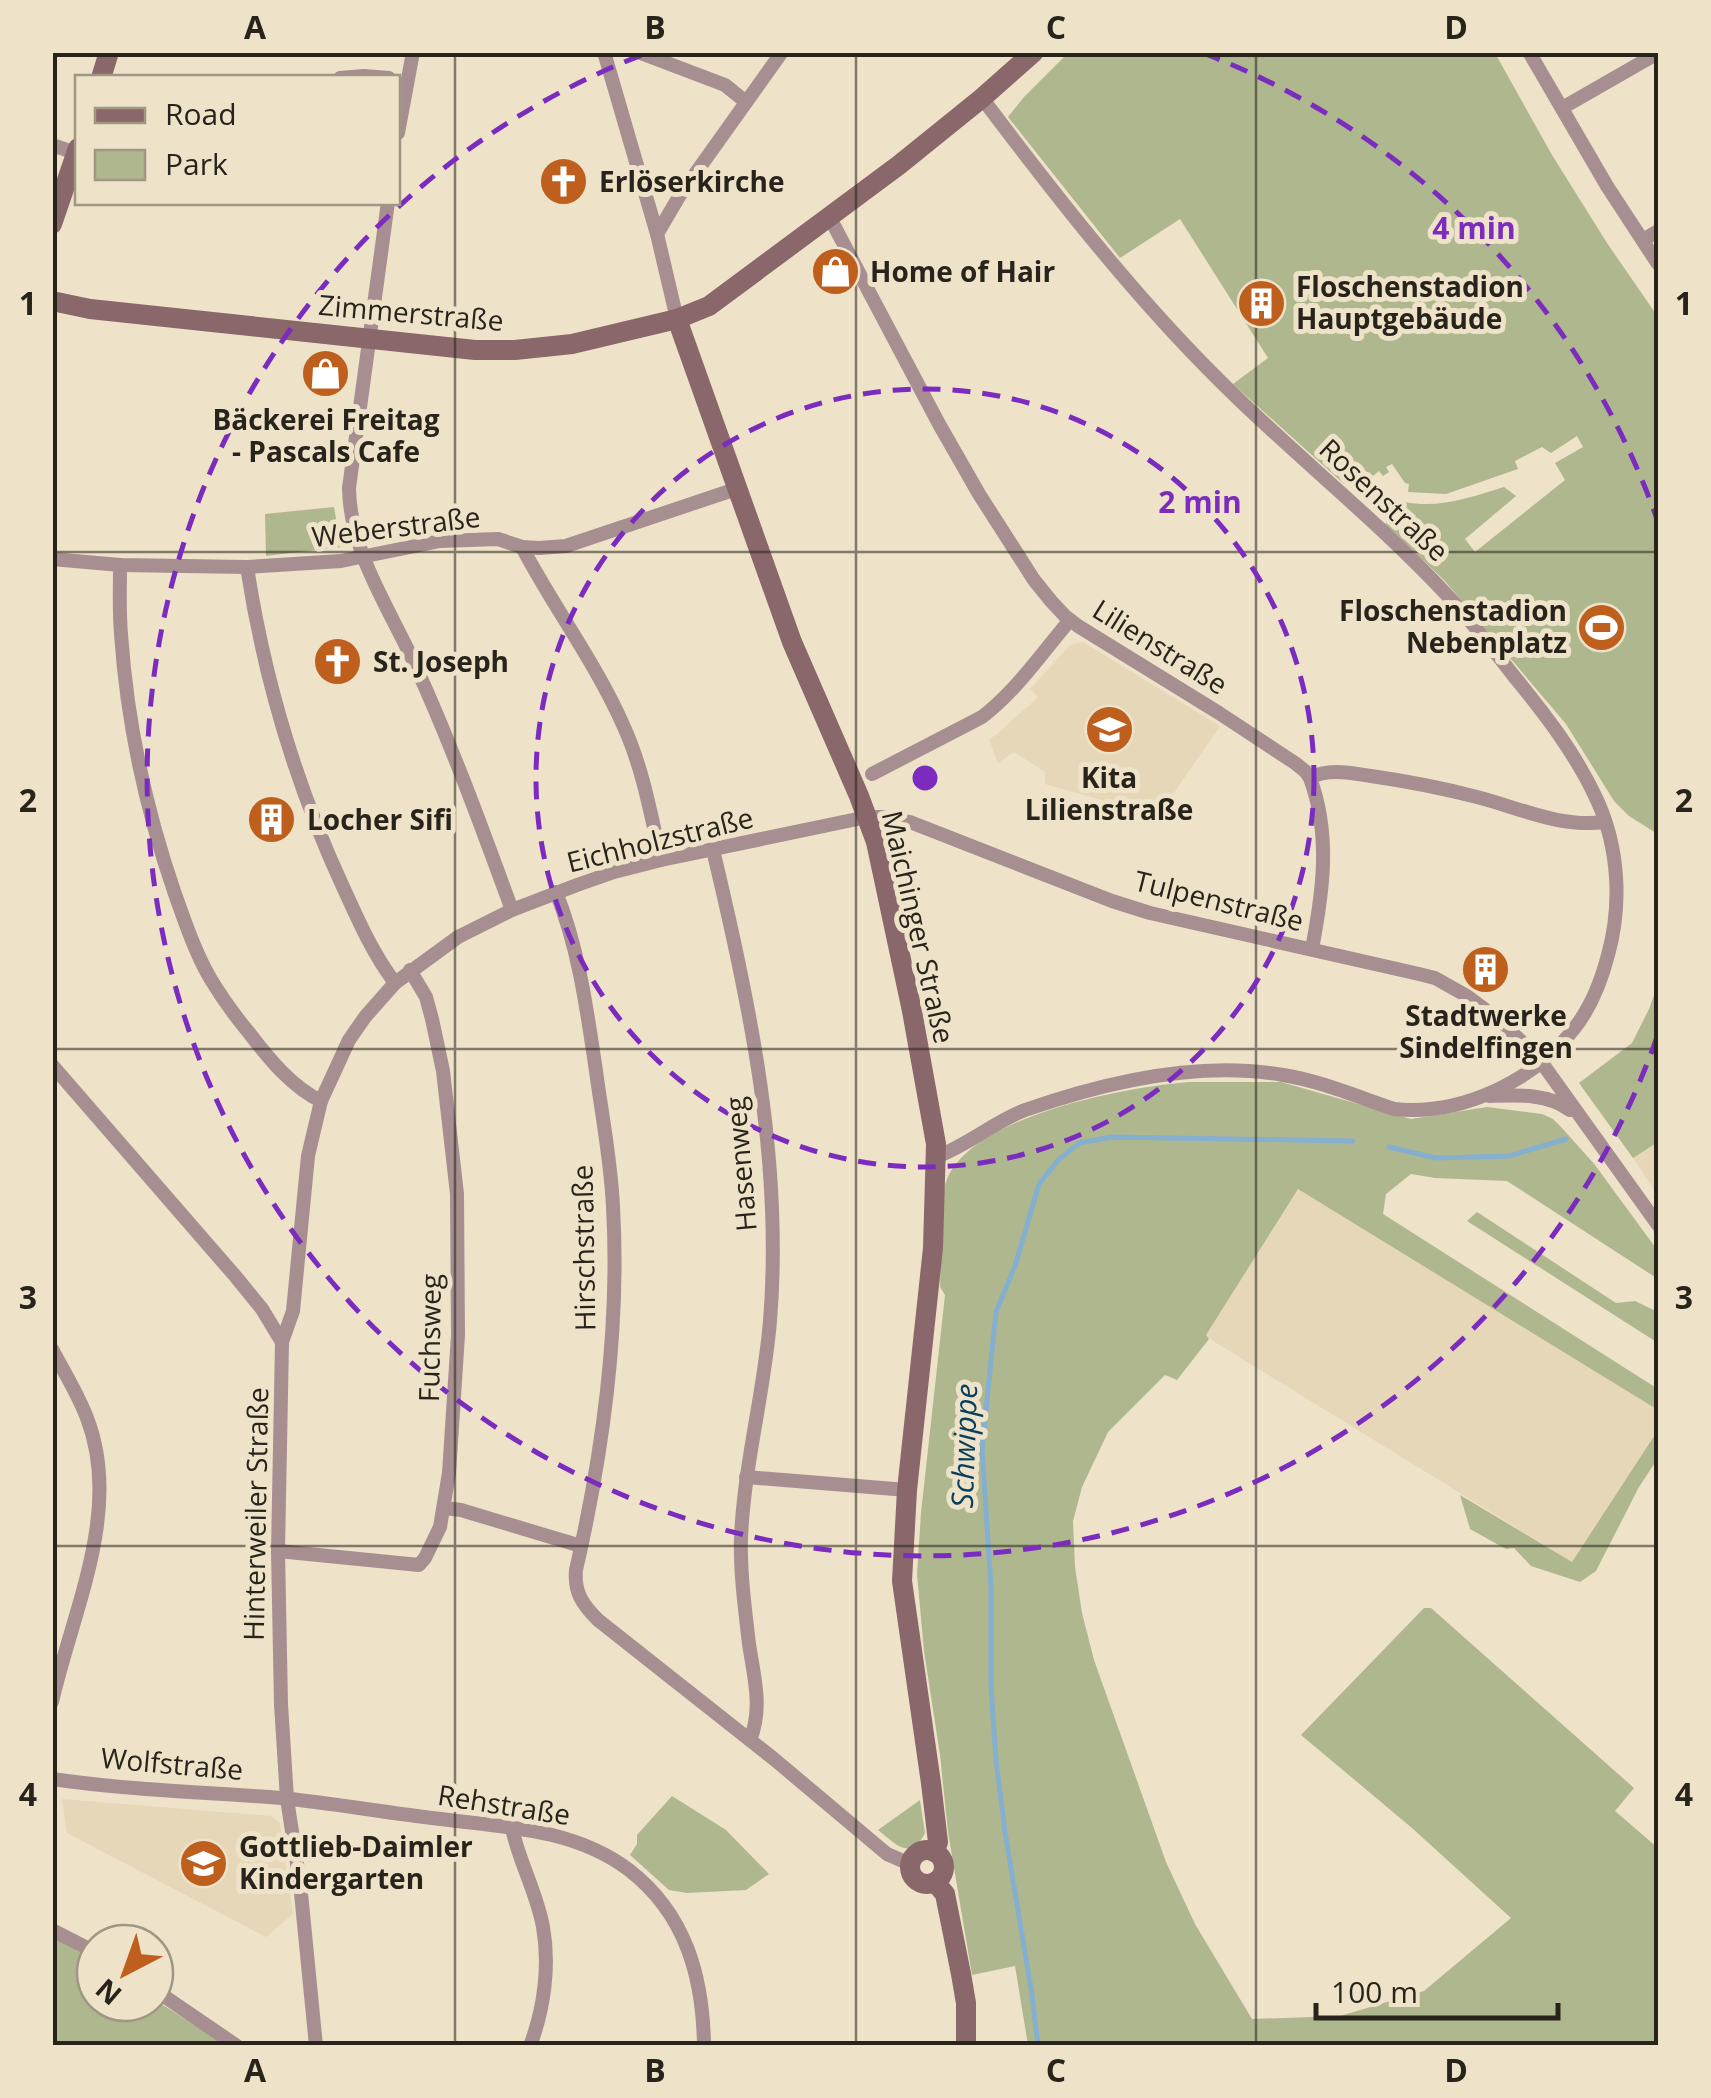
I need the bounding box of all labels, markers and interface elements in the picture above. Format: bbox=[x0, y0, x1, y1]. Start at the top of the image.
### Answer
text: A bbox=[244, 5, 267, 48]
text: B bbox=[644, 5, 666, 48]
text: C bbox=[1046, 5, 1066, 48]
text: D bbox=[1444, 5, 1468, 48]
legend bbox=[75, 75, 400, 205]
text: Road bbox=[165, 93, 237, 134]
text: Park bbox=[165, 143, 228, 184]
church icon: Erlöserkirche bbox=[538, 156, 590, 208]
place label: Erlöserkirche bbox=[599, 162, 784, 200]
text: 4 min bbox=[1432, 207, 1516, 248]
shop icon: Home of Hair bbox=[809, 246, 861, 298]
place label: Home of Hair bbox=[870, 252, 1055, 290]
place label: Floschenstadion Hauptgebäude bbox=[1296, 267, 1524, 337]
building icon: Floschenstadion Hauptgebäude bbox=[1235, 277, 1287, 329]
text: 1 bbox=[19, 281, 37, 324]
text: 1 bbox=[1675, 281, 1693, 324]
street label: Zimmerstraße bbox=[317, 285, 505, 339]
shop icon: Bäckerei Freitag - Pascals Cafe bbox=[300, 347, 352, 399]
place label: Bäckerei Freitag - Pascals Cafe bbox=[212, 400, 440, 470]
street label: Rosenstraße bbox=[1312, 430, 1458, 569]
text: 2 min bbox=[1158, 481, 1242, 522]
street label: Weberstraße bbox=[310, 497, 482, 555]
street label: Lilienstraße bbox=[1086, 590, 1235, 703]
place label: Floschenstadion Nebenplatz bbox=[1339, 591, 1567, 661]
sports icon: Floschenstadion Nebenplatz bbox=[1576, 601, 1628, 653]
church icon: St. Joseph bbox=[312, 636, 364, 688]
place label: St. Joseph bbox=[373, 642, 509, 680]
school or university icon: Kita Lilienstraße bbox=[1083, 704, 1135, 756]
place label: Kita Lilienstraße bbox=[1025, 758, 1193, 828]
centre of rings bbox=[907, 760, 943, 796]
text: 2 bbox=[19, 778, 37, 821]
text: 2 bbox=[1675, 778, 1693, 821]
building icon: Locher Sifi bbox=[246, 794, 298, 846]
street label: Eichholzstraße bbox=[563, 798, 757, 881]
place label: Locher Sifi bbox=[307, 800, 453, 838]
street label: Maichinger Straße bbox=[874, 807, 964, 1047]
street label: Tulpenstraße bbox=[1131, 861, 1308, 939]
building icon: Stadtwerke Sindelfingen bbox=[1460, 943, 1512, 995]
place label: Stadtwerke Sindelfingen bbox=[1399, 996, 1573, 1066]
street label: Hasenweg bbox=[715, 1095, 765, 1233]
street label: Hirschstraße bbox=[563, 1164, 603, 1332]
street label: Fuchsweg bbox=[409, 1274, 449, 1402]
text: 3 bbox=[19, 1275, 37, 1318]
text: 3 bbox=[1675, 1275, 1693, 1318]
water label: Schwippe bbox=[941, 1383, 986, 1509]
street label: Hinterweiler Straße bbox=[234, 1387, 276, 1641]
street label: Wolfstraße bbox=[99, 1738, 245, 1788]
text: 4 bbox=[19, 1772, 37, 1815]
text: 4 bbox=[1675, 1772, 1693, 1815]
street label: Rehstraße bbox=[435, 1775, 573, 1833]
place label: Gottlieb-Daimler Kindergarten bbox=[239, 1827, 473, 1897]
school or university icon: Gottlieb-Daimler Kindergarten bbox=[178, 1837, 230, 1889]
north arrow bbox=[75, 1923, 175, 2023]
scale bar bbox=[1316, 1958, 1558, 2020]
text: N bbox=[87, 1971, 129, 2014]
text: 100 m bbox=[1331, 1971, 1418, 2012]
text: A bbox=[244, 2048, 267, 2091]
text: B bbox=[644, 2048, 666, 2091]
text: C bbox=[1046, 2048, 1066, 2091]
text: D bbox=[1444, 2048, 1468, 2091]

